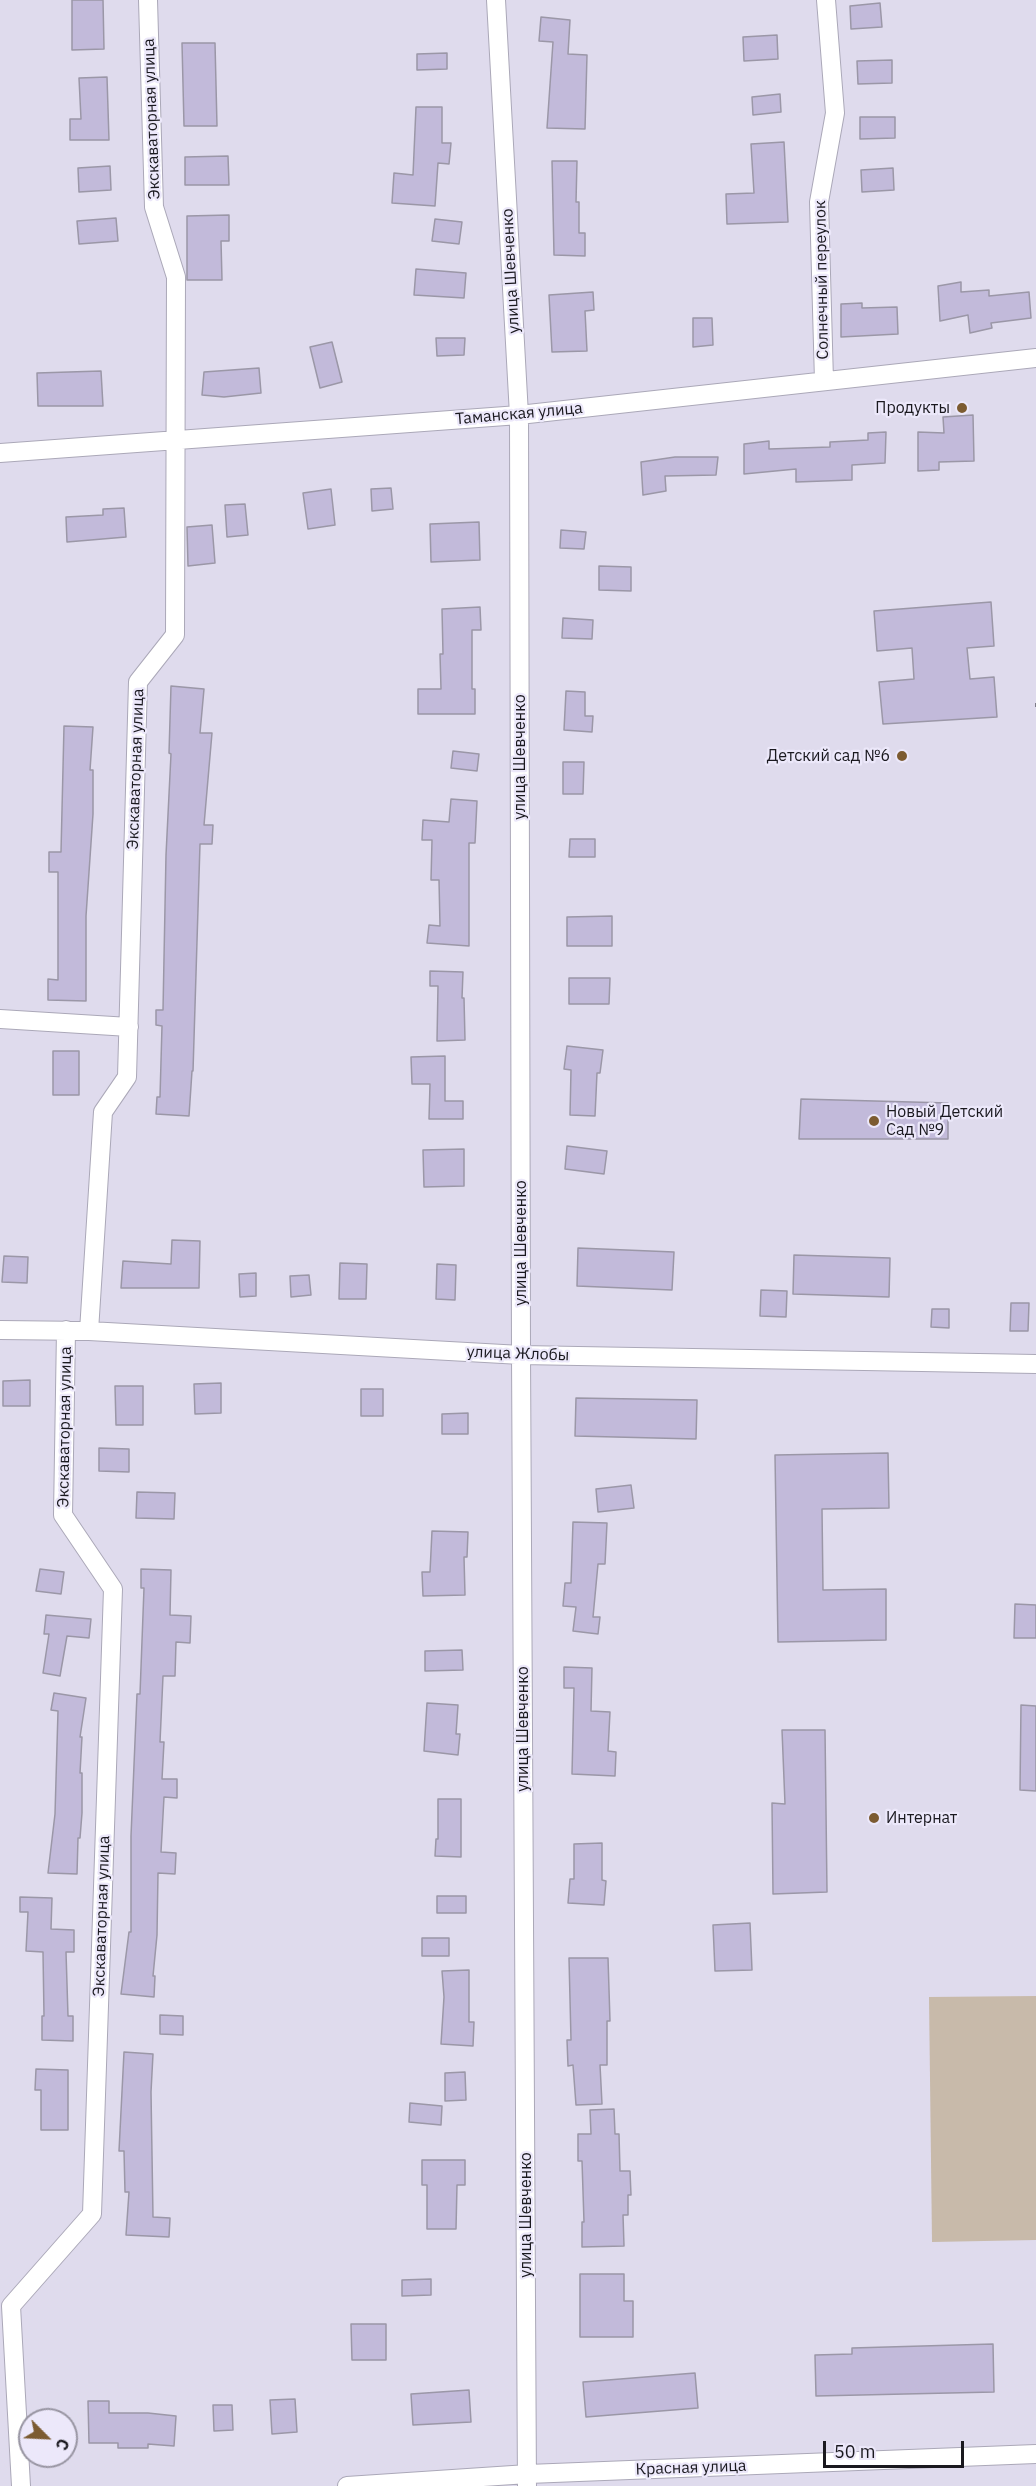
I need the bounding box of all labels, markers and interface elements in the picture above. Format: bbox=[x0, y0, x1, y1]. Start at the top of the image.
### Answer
street label: Экскаваторная улица bbox=[140, 38, 164, 200]
street label: Солнечный переулок bbox=[811, 200, 833, 360]
street label: улица Шевченко bbox=[498, 208, 524, 334]
place label: Продукты bbox=[875, 398, 950, 418]
street label: Таманская улица bbox=[455, 399, 583, 429]
marker: Продукты bbox=[955, 401, 969, 415]
street label: Экскаваторная улица bbox=[124, 688, 148, 850]
street label: улица Шевченко bbox=[510, 694, 530, 820]
place label: Детский сад №6 bbox=[767, 746, 890, 766]
marker: Детский сад №6 bbox=[895, 749, 909, 763]
place label: Новый Детский Сад №9 bbox=[886, 1102, 1003, 1140]
marker: Новый Детский Сад №9 bbox=[867, 1114, 881, 1128]
street label: улица Шевченко bbox=[511, 1180, 531, 1306]
street label: улица Жлобы bbox=[466, 1343, 570, 1365]
street label: Экскаваторная улица bbox=[54, 1346, 76, 1508]
street label: улица Шевченко bbox=[513, 1666, 533, 1792]
place label: Интернат bbox=[886, 1808, 957, 1828]
marker: Интернат bbox=[867, 1811, 881, 1825]
street label: Экскаваторная улица bbox=[90, 1835, 114, 1997]
street label: улица Шевченко bbox=[516, 2152, 536, 2278]
north arrow bbox=[18, 2408, 78, 2468]
scale bar bbox=[826, 2429, 967, 2467]
text: С bbox=[51, 2436, 74, 2453]
text: 50 m bbox=[834, 2440, 876, 2463]
street label: Красная улица bbox=[635, 2456, 747, 2480]

